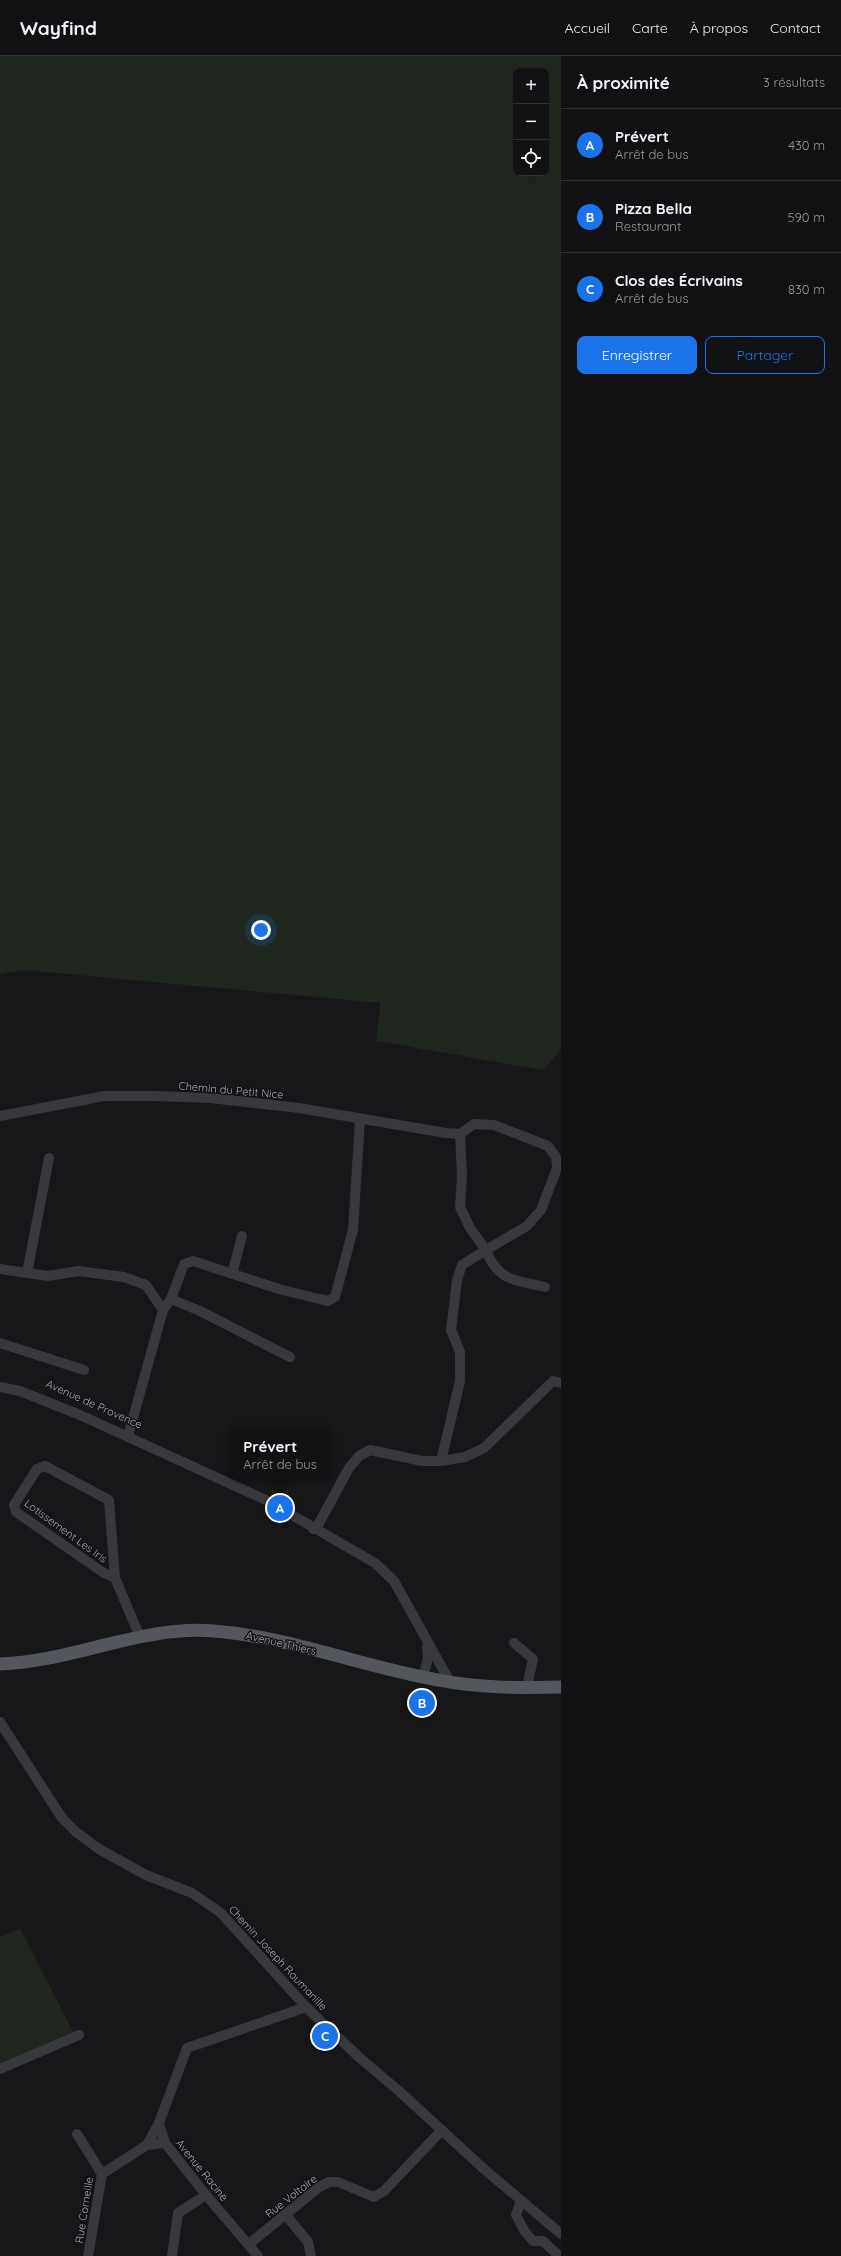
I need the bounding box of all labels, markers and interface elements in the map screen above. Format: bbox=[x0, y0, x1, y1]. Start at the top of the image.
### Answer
text: Wayfind bbox=[20, 16, 97, 40]
text: Accueil bbox=[564, 19, 610, 37]
text: Carte bbox=[632, 19, 668, 37]
text: À propos bbox=[690, 19, 748, 37]
text: Contact bbox=[770, 19, 821, 37]
map controls bbox=[513, 68, 549, 176]
button: + bbox=[513, 68, 549, 104]
text: À proximité bbox=[577, 72, 670, 93]
text: 3 résultats bbox=[763, 74, 825, 90]
button: − bbox=[513, 104, 549, 140]
text: Prévert bbox=[615, 127, 669, 146]
text: A bbox=[586, 137, 594, 153]
text: 430 m bbox=[788, 137, 825, 153]
button: locate bbox=[513, 140, 549, 176]
text: Arrêt de bus bbox=[615, 146, 689, 162]
text: Pizza Bella bbox=[615, 199, 692, 218]
text: B bbox=[586, 209, 594, 225]
text: 590 m bbox=[788, 209, 825, 225]
text: Restaurant bbox=[615, 218, 681, 234]
text: Clos des Écrivains bbox=[615, 271, 743, 290]
text: C bbox=[586, 281, 594, 297]
text: 830 m bbox=[788, 281, 825, 297]
text: Arrêt de bus bbox=[615, 290, 689, 306]
button: Enregistrer bbox=[577, 336, 697, 374]
button: Partager bbox=[705, 336, 825, 374]
your location bbox=[251, 920, 271, 940]
street label: Chemin du Petit Nice bbox=[178, 1078, 284, 1102]
street label: Avenue de Provence bbox=[44, 1376, 144, 1432]
popup bbox=[229, 1428, 331, 1480]
text: Prévert bbox=[243, 1437, 297, 1456]
text: Arrêt de bus bbox=[243, 1456, 317, 1472]
pin: A bbox=[267, 1493, 293, 1523]
street label: Lotissement Les Iris bbox=[22, 1496, 110, 1566]
street label: Avenue Thiers bbox=[245, 1628, 317, 1658]
pin: B bbox=[409, 1688, 435, 1718]
street label: Chemin Joseph Roumanille bbox=[226, 1903, 330, 2013]
pin: C bbox=[312, 2021, 338, 2051]
street label: Avenue Racine bbox=[173, 2136, 231, 2204]
street label: Rue Voltaire bbox=[262, 2171, 320, 2221]
street label: Rue Corneille bbox=[72, 2176, 96, 2244]

